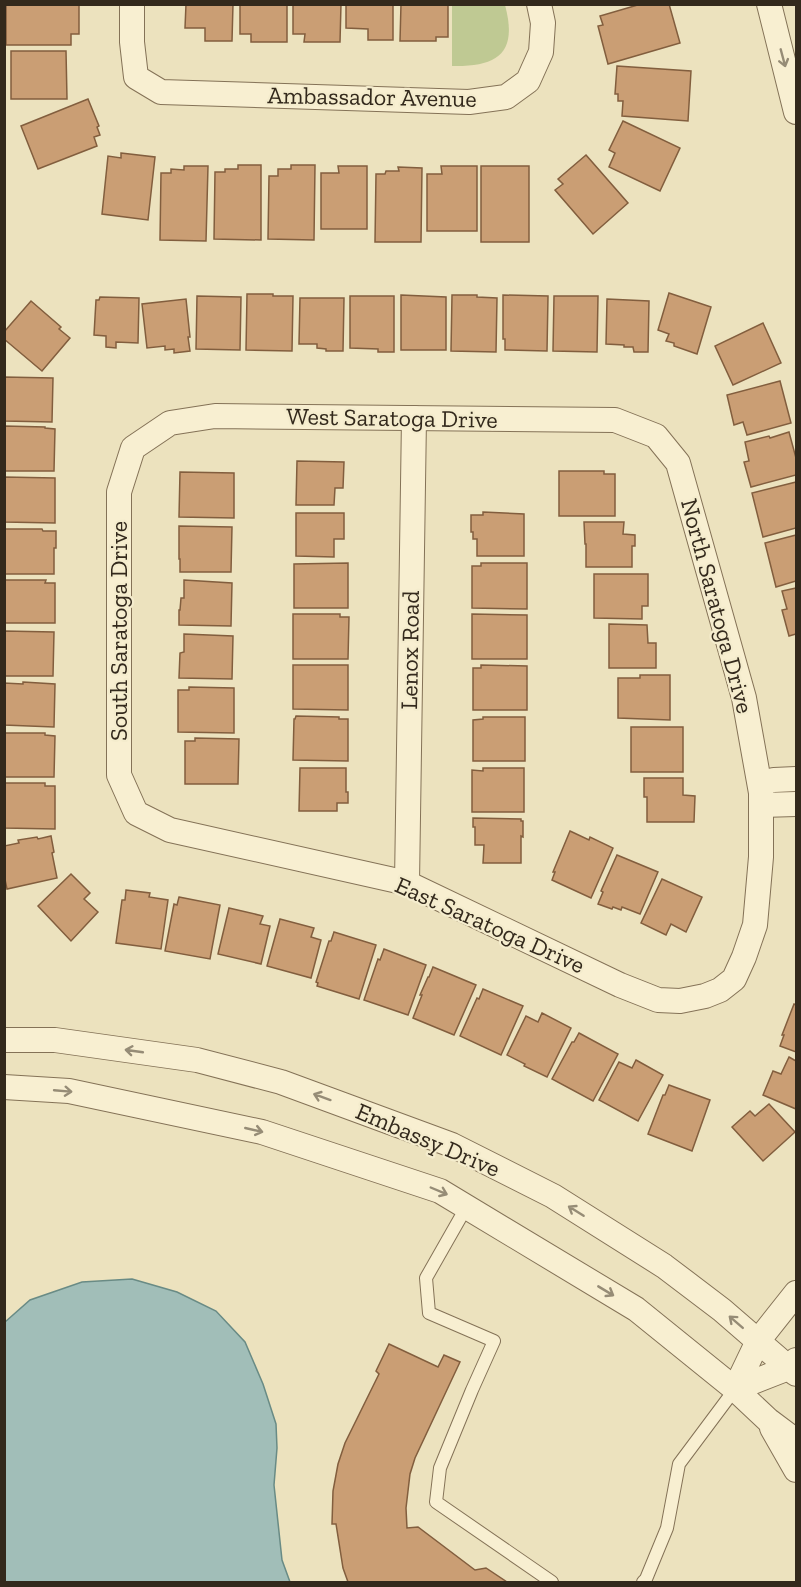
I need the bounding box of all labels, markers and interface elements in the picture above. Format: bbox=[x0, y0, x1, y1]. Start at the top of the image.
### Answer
one-way arrow bbox=[777, 48, 789, 67]
street label: Ambassador Avenue bbox=[267, 80, 477, 113]
street label: West Saratoga Drive bbox=[286, 401, 498, 434]
street label: North Saratoga Drive bbox=[675, 495, 760, 716]
street label: South Saratoga Drive bbox=[104, 521, 133, 741]
street label: Lenox Road bbox=[394, 590, 425, 710]
street label: East Saratoga Drive bbox=[391, 870, 590, 979]
one-way arrow bbox=[124, 1045, 144, 1056]
one-way arrow bbox=[52, 1086, 72, 1097]
one-way arrow bbox=[314, 1091, 332, 1102]
street label: Embassy Drive bbox=[352, 1096, 505, 1183]
one-way arrow bbox=[244, 1125, 263, 1137]
one-way arrow bbox=[429, 1186, 447, 1197]
one-way arrow bbox=[568, 1204, 585, 1216]
one-way arrow bbox=[597, 1285, 614, 1297]
one-way arrow bbox=[729, 1315, 744, 1329]

